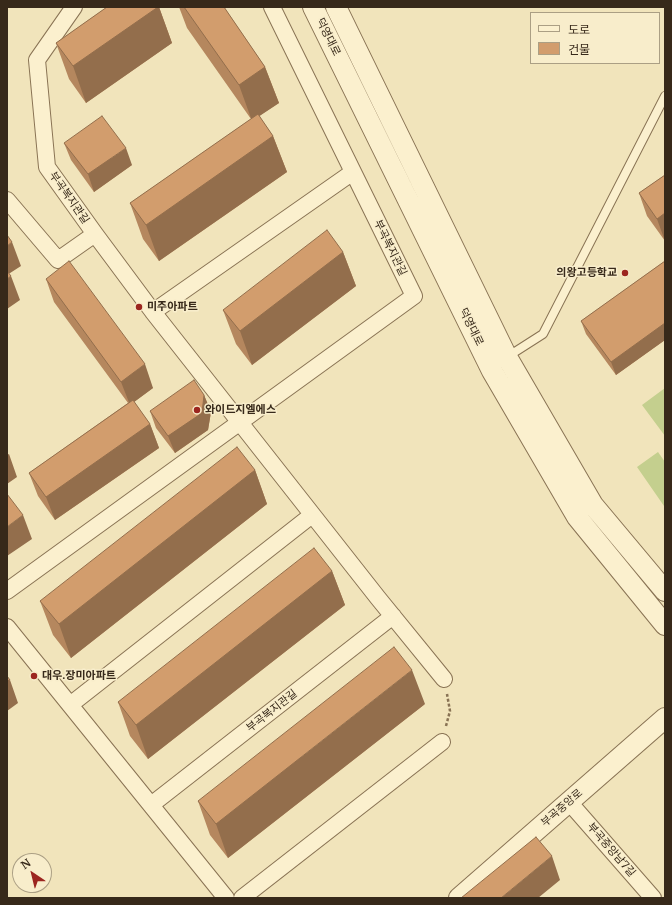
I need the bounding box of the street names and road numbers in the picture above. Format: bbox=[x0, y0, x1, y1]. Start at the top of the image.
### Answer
street label: 덕영대로 bbox=[313, 16, 343, 58]
street label: 부곡복지관길 bbox=[46, 169, 92, 227]
street label: 부곡복지관길 bbox=[371, 218, 409, 278]
street label: 덕영대로 bbox=[456, 306, 486, 348]
street label: 부곡복지관길 bbox=[244, 687, 300, 735]
street label: 부곡중앙로 bbox=[539, 786, 585, 830]
street label: 부곡중앙남7길 bbox=[584, 820, 638, 880]

